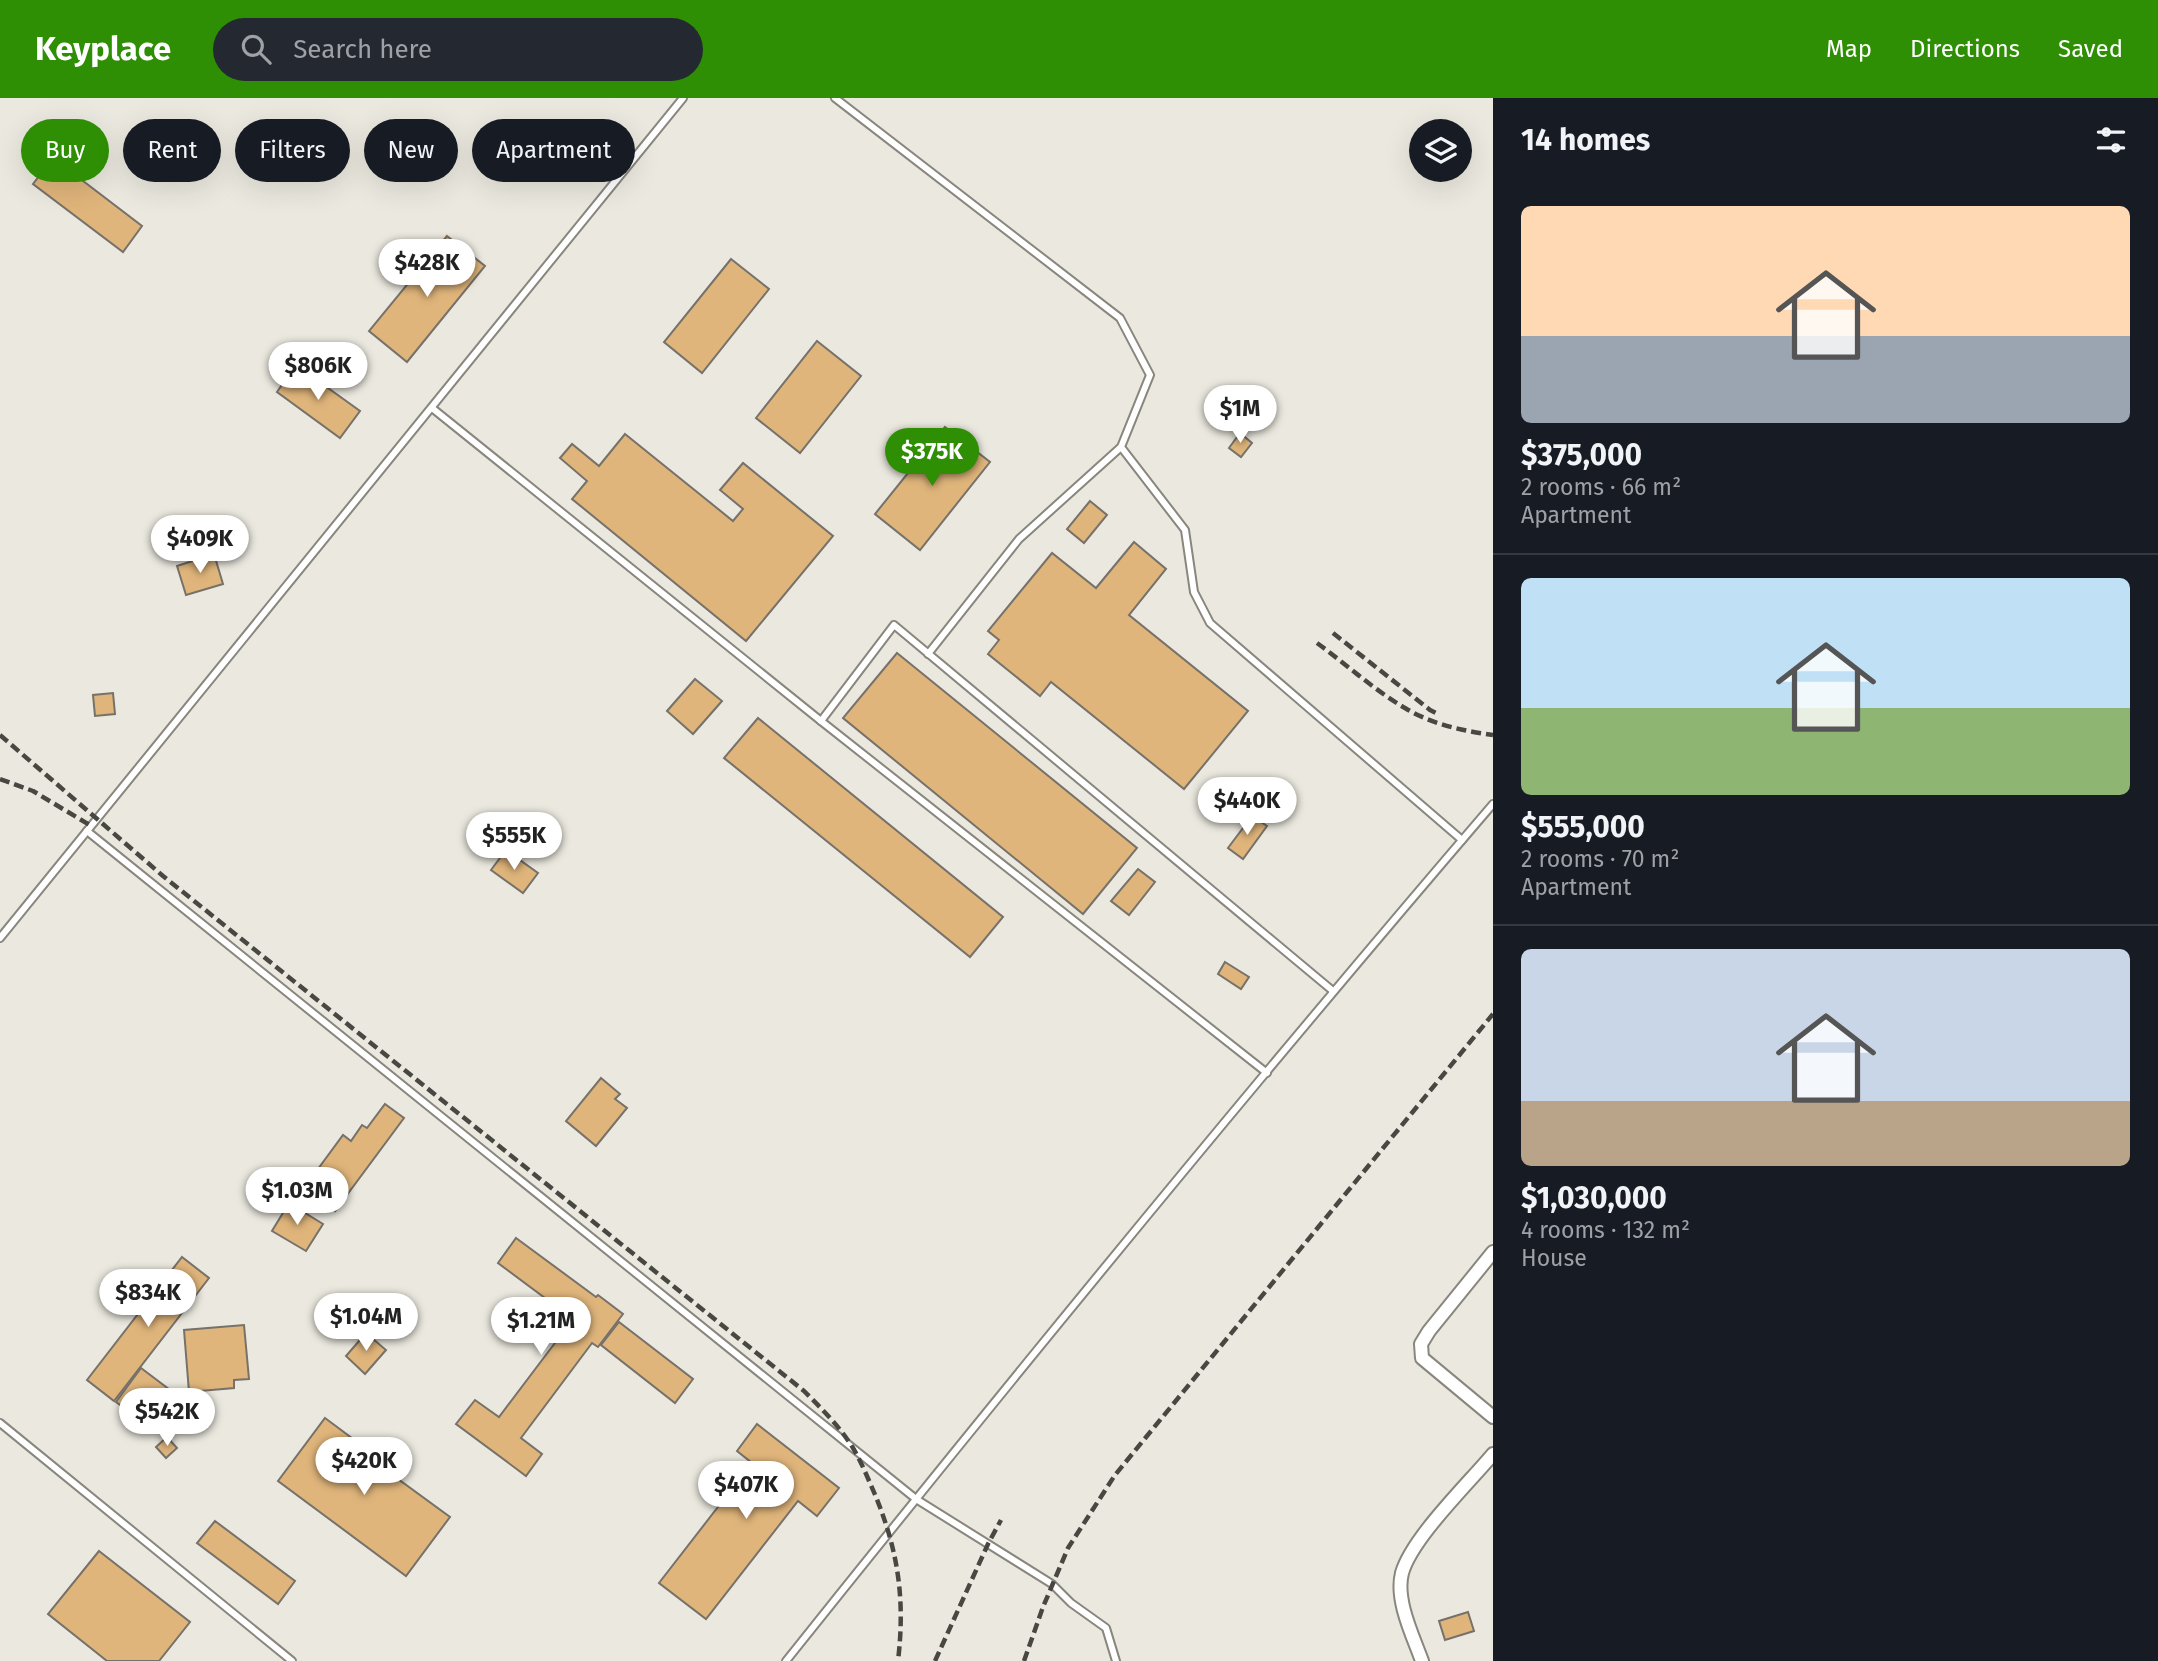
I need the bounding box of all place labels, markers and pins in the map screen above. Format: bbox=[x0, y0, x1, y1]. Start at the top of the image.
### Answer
pin: $428K bbox=[378, 240, 476, 299]
pin: $806K bbox=[269, 342, 367, 402]
pin: $1M bbox=[1206, 386, 1274, 445]
pin: $375K bbox=[883, 428, 981, 488]
pin: $409K bbox=[151, 516, 249, 575]
pin: $440K bbox=[1198, 778, 1296, 837]
pin: $555K bbox=[465, 812, 563, 872]
pin: $1.03M bbox=[240, 1168, 354, 1227]
pin: $834K bbox=[99, 1270, 197, 1329]
pin: $1.04M bbox=[309, 1294, 423, 1353]
pin: $1.21M bbox=[484, 1298, 598, 1357]
pin: $542K bbox=[118, 1388, 216, 1448]
pin: $420K bbox=[315, 1438, 413, 1497]
pin: $407K bbox=[697, 1462, 795, 1521]

